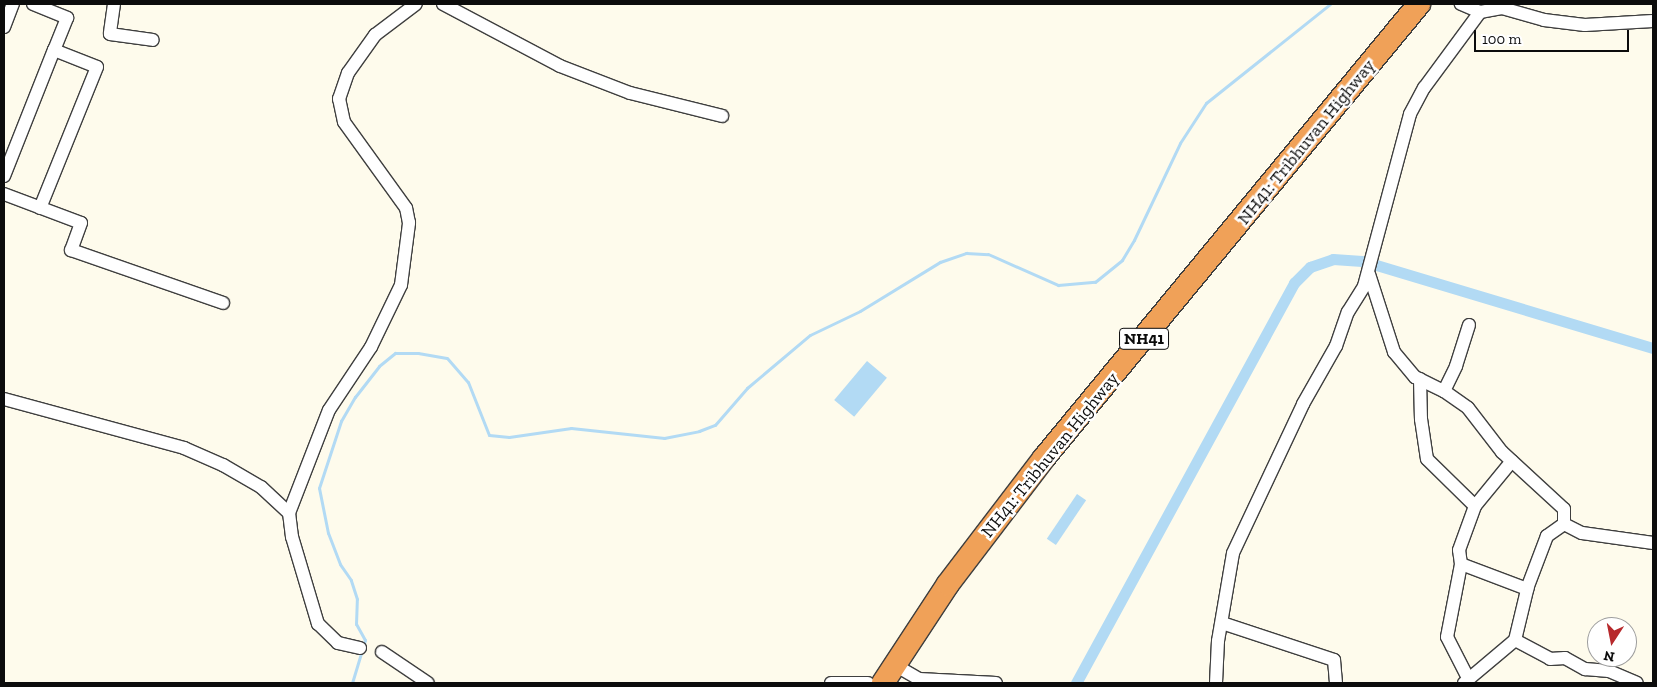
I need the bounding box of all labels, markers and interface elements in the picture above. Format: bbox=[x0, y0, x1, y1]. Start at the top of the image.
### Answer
scale bar bbox=[1477, 20, 1632, 52]
text: 100 m bbox=[1482, 30, 1521, 48]
street label: NH41: Tribhuvan Highway bbox=[1233, 55, 1379, 229]
road number: NH41 bbox=[1119, 326, 1169, 352]
street label: NH41: Tribhuvan Highway bbox=[977, 368, 1123, 542]
north arrow bbox=[1587, 617, 1637, 667]
text: N bbox=[1602, 647, 1616, 666]

